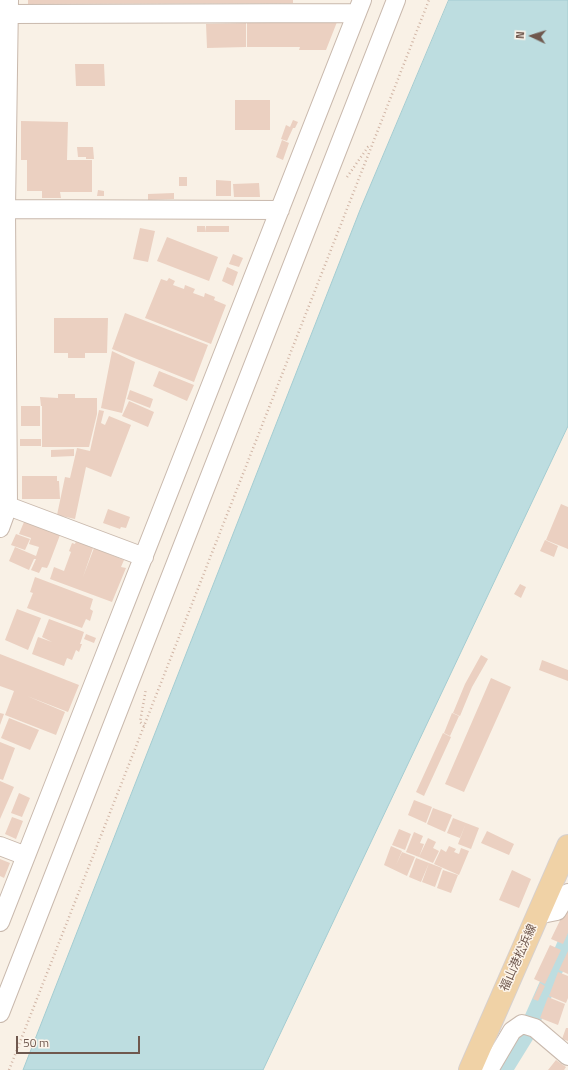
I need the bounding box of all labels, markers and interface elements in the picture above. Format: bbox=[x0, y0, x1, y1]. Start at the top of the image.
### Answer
north arrow bbox=[512, 16, 552, 56]
text: N bbox=[512, 31, 528, 40]
street label: 福山港松浜線 bbox=[498, 922, 540, 994]
scale bar bbox=[18, 1028, 142, 1054]
text: 50 m bbox=[23, 1033, 49, 1052]

